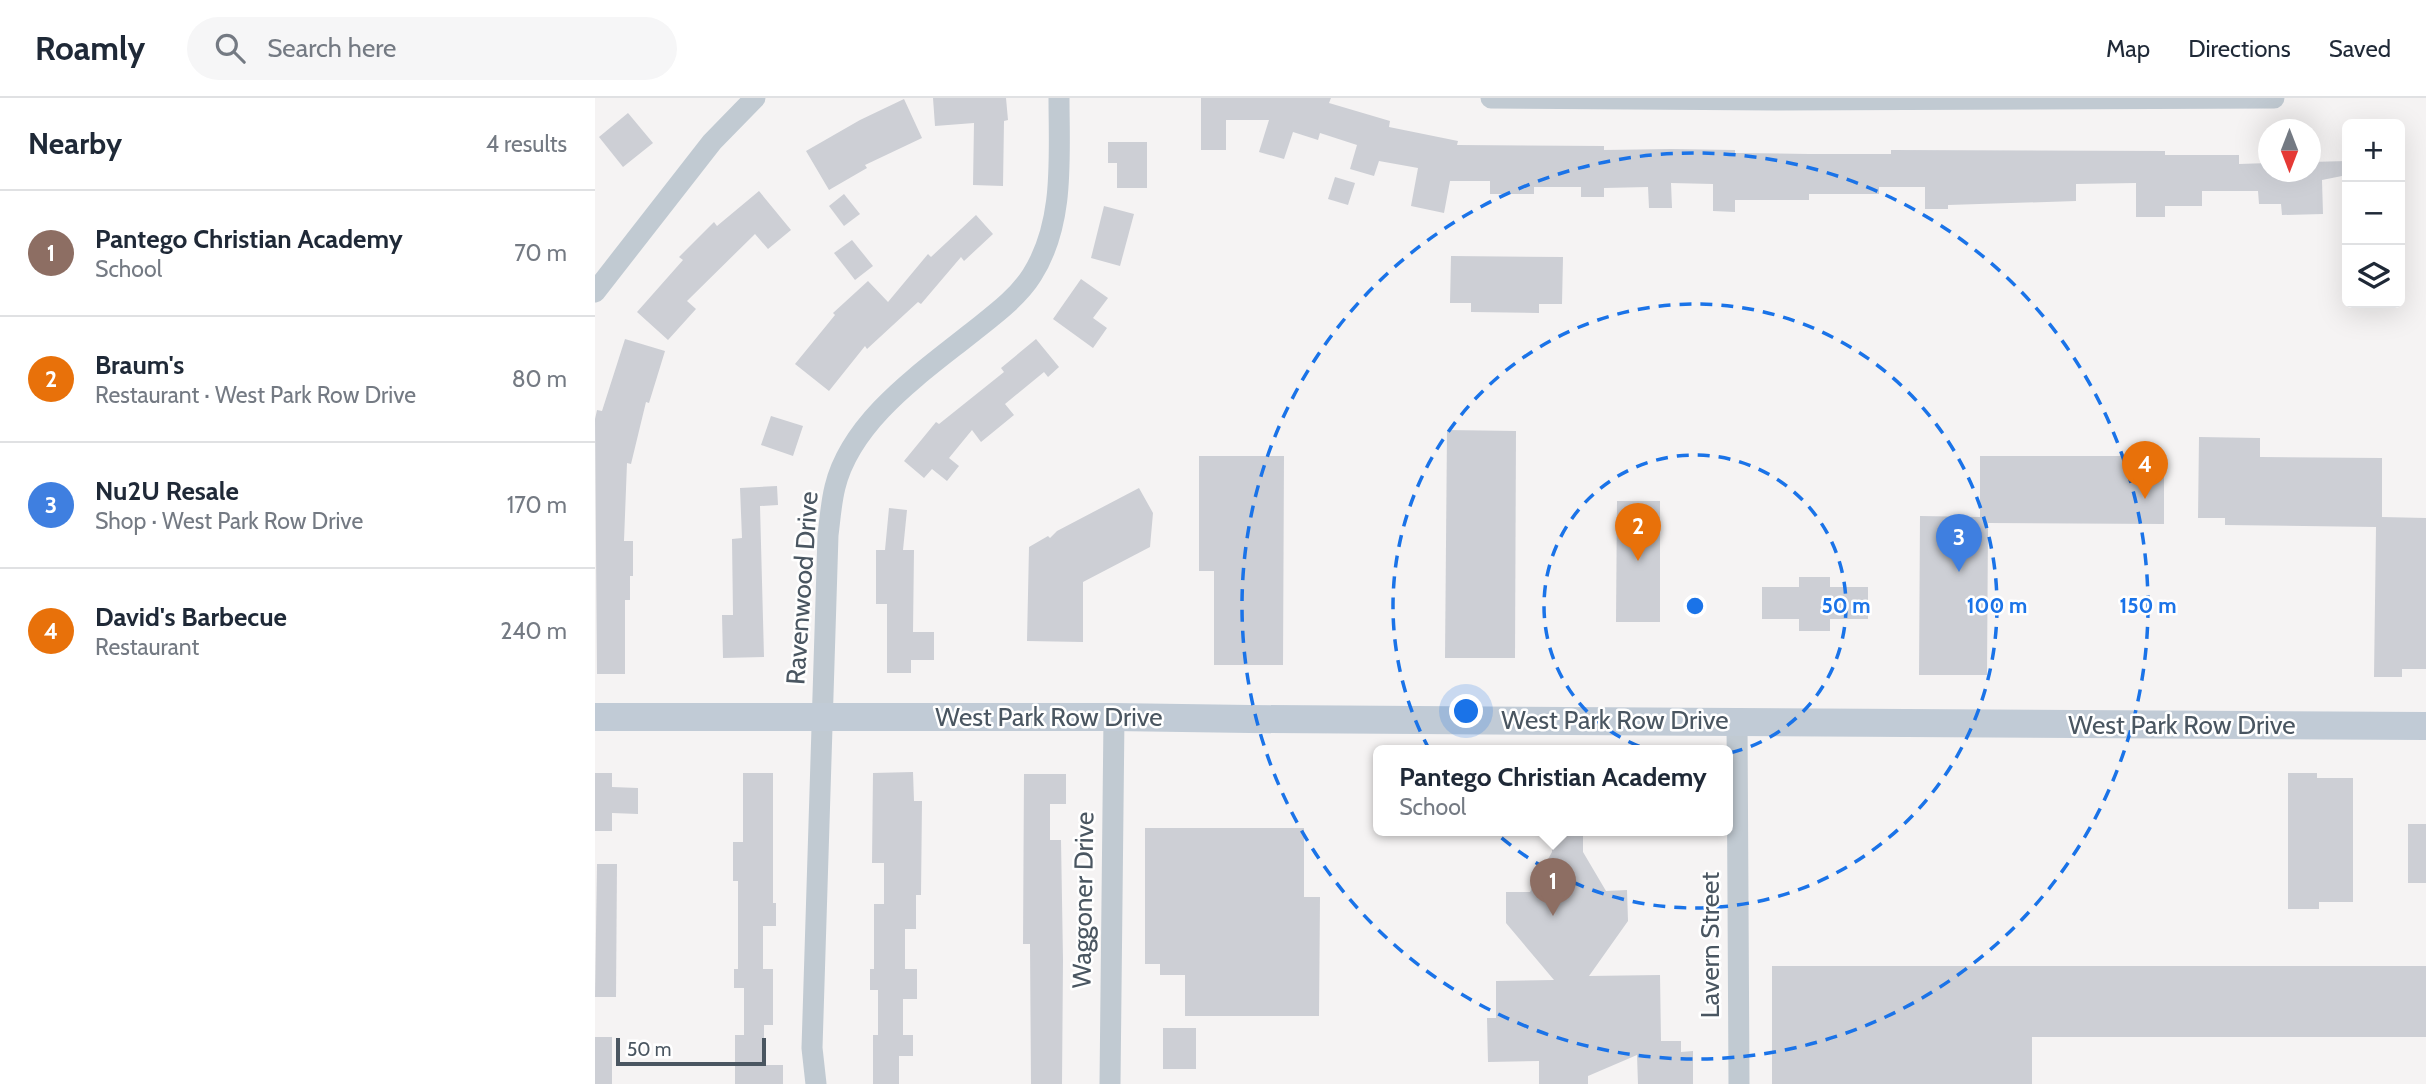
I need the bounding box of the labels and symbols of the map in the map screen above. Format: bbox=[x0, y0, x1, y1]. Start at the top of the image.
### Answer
north arrow bbox=[2258, 119, 2321, 182]
pin: 4 bbox=[2122, 441, 2168, 499]
street label: Ravenwood Drive bbox=[779, 490, 825, 686]
pin: 2 bbox=[1615, 503, 1661, 561]
pin: 3 bbox=[1936, 514, 1982, 572]
text: 50 m bbox=[1821, 593, 1871, 618]
text: 100 m bbox=[1967, 593, 2027, 618]
text: 150 m bbox=[2120, 593, 2176, 618]
centre of rings bbox=[1683, 594, 1707, 618]
your location bbox=[1449, 694, 1483, 728]
street label: West Park Row Drive bbox=[935, 701, 1163, 733]
street label: West Park Row Drive bbox=[1501, 704, 1729, 736]
street label: West Park Row Drive bbox=[2068, 709, 2296, 741]
street label: Waggoner Drive bbox=[1065, 811, 1101, 989]
pin: 1 bbox=[1530, 858, 1576, 916]
street label: Lavern Street bbox=[1694, 872, 1726, 1018]
scale bar bbox=[616, 1035, 767, 1067]

